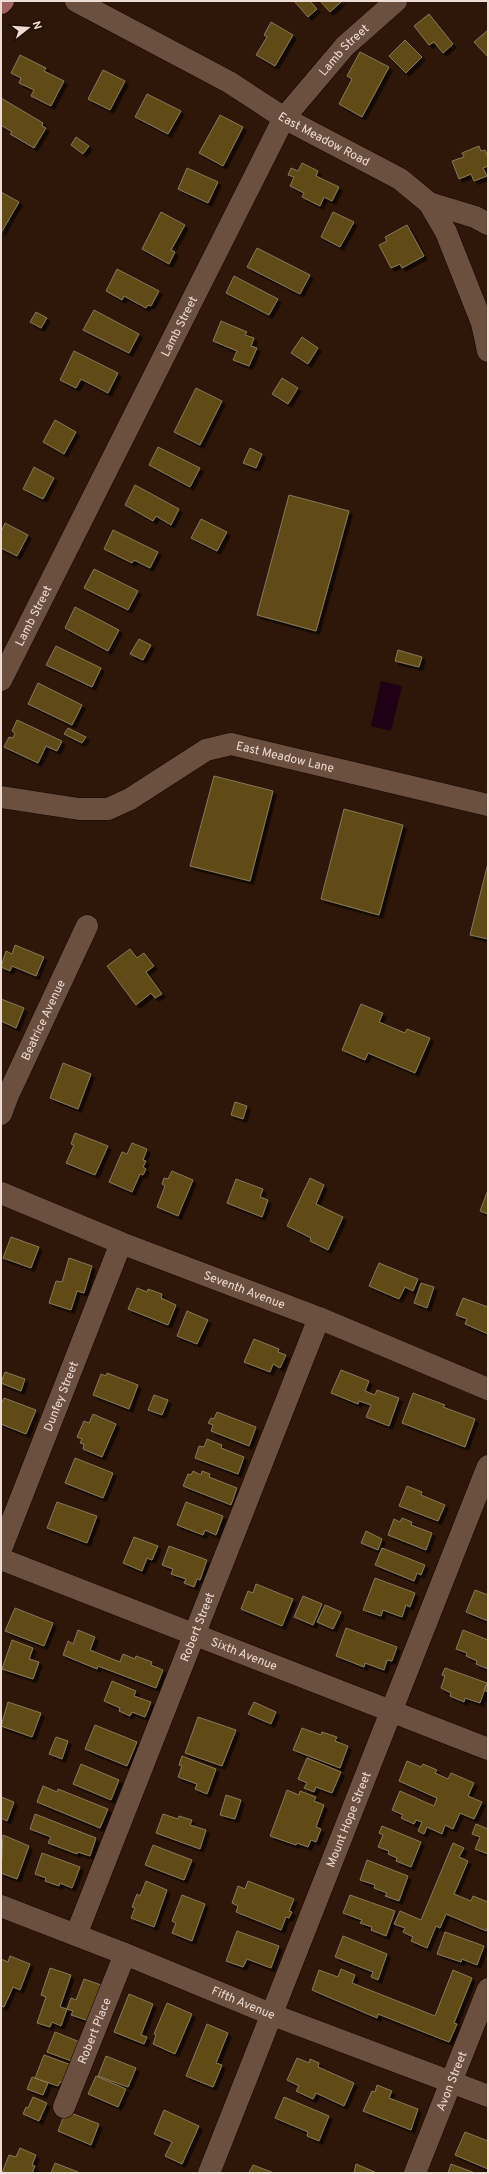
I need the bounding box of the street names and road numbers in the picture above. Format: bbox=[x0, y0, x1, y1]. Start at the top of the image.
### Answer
street label: Lamb Street bbox=[316, 21, 373, 80]
street label: East Meadow Road bbox=[274, 109, 372, 171]
street label: Lamb Street bbox=[158, 294, 202, 360]
street label: Lamb Street bbox=[12, 583, 56, 649]
street label: East Meadow Lane bbox=[234, 738, 336, 777]
street label: Beatrice Avenue bbox=[18, 978, 70, 1063]
street label: Seventh Avenue bbox=[201, 1268, 287, 1313]
street label: Dunfey Street bbox=[41, 1359, 83, 1434]
street label: Robert Street bbox=[177, 1590, 219, 1664]
street label: Sixth Avenue bbox=[208, 1635, 279, 1675]
street label: Mount Hope Street bbox=[323, 1770, 376, 1870]
street label: Fifth Avenue bbox=[209, 1983, 277, 2024]
street label: Robert Place bbox=[75, 1996, 116, 2067]
street label: Avon Street bbox=[433, 2049, 471, 2114]

